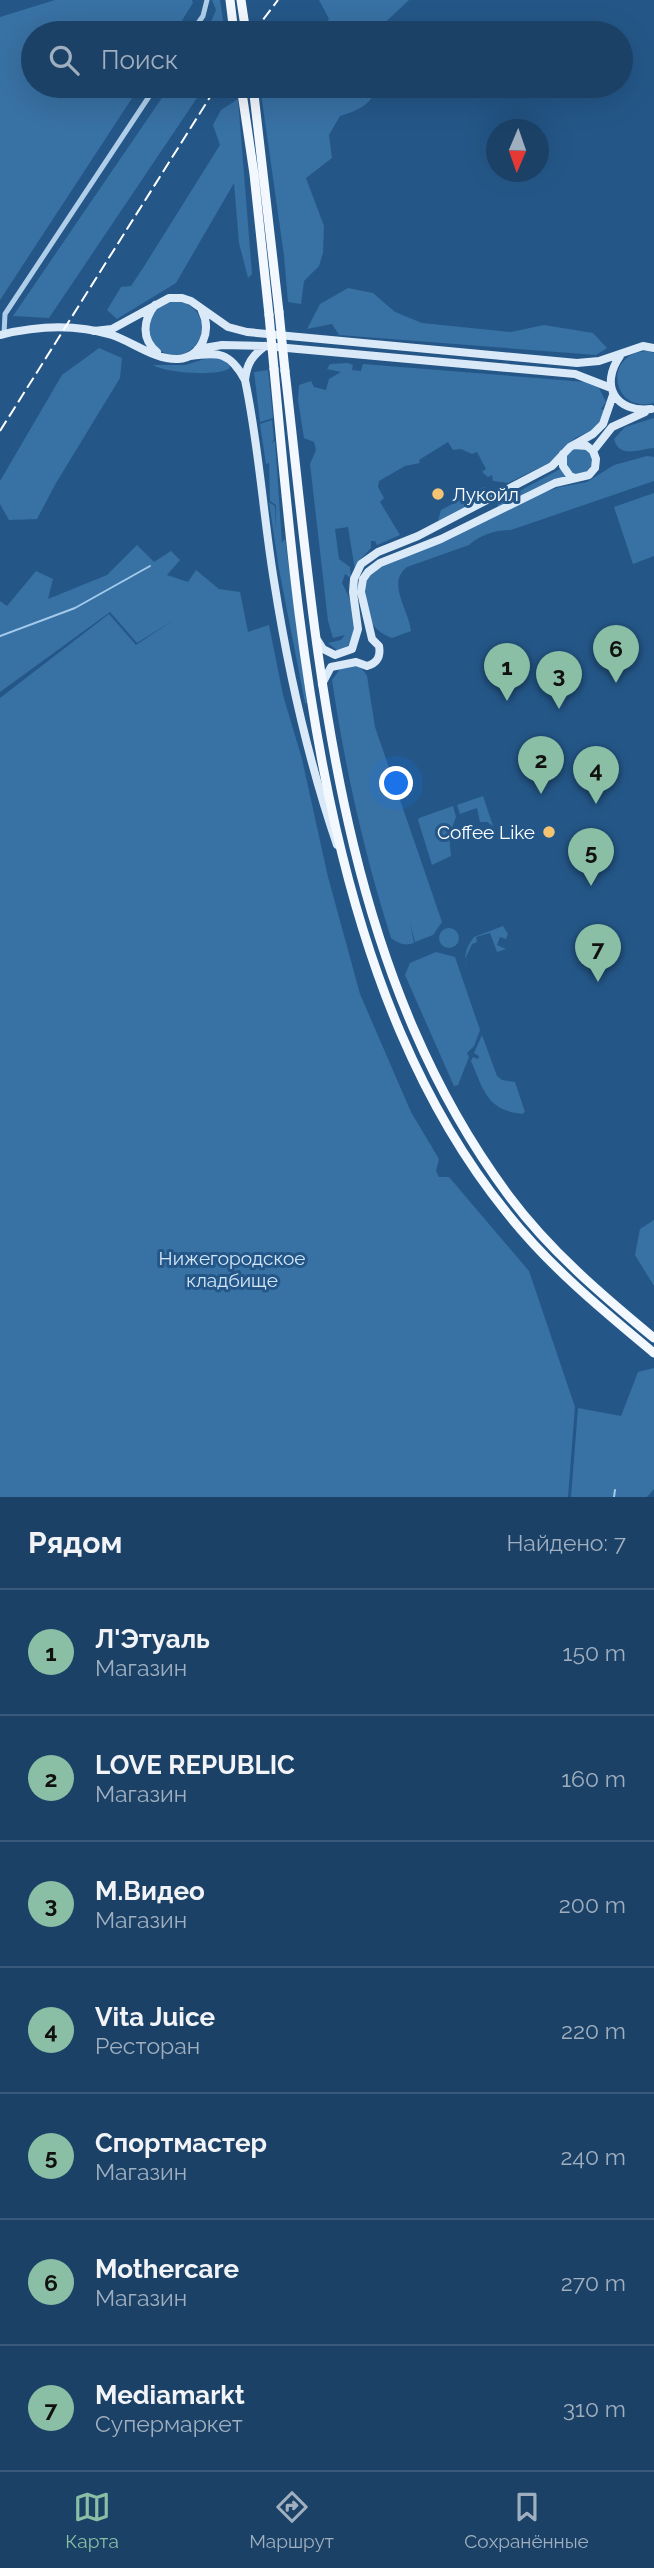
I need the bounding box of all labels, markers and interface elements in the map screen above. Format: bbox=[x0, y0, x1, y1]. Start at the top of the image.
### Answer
search box bbox=[21, 21, 633, 98]
icon: search bbox=[45, 41, 83, 79]
text: Поиск bbox=[101, 45, 178, 75]
north arrow bbox=[486, 119, 549, 182]
place label: Лукойл bbox=[452, 483, 519, 505]
marker: Лукойл bbox=[430, 486, 446, 502]
pin: 6 bbox=[593, 625, 639, 683]
pin: 1 bbox=[484, 643, 530, 701]
pin: 3 bbox=[536, 651, 582, 709]
pin: 2 bbox=[518, 736, 564, 794]
pin: 4 bbox=[573, 746, 619, 804]
your location bbox=[379, 766, 413, 800]
place label: Coffee Like bbox=[437, 821, 535, 843]
marker: Coffee Like bbox=[541, 824, 557, 840]
pin: 5 bbox=[568, 828, 614, 886]
pin: 7 bbox=[575, 924, 621, 982]
park label: Нижегородское кладбище bbox=[159, 1247, 305, 1291]
text: Рядом bbox=[28, 1525, 122, 1560]
text: Найдено: 7 bbox=[507, 1529, 626, 1556]
text: Л'Этуаль bbox=[95, 1624, 210, 1654]
text: 1 bbox=[45, 1639, 57, 1666]
text: 150 m bbox=[563, 1639, 626, 1666]
text: Магазин bbox=[95, 1654, 187, 1681]
text: LOVE REPUBLIC bbox=[95, 1750, 295, 1780]
text: 2 bbox=[45, 1765, 57, 1792]
text: 160 m bbox=[561, 1765, 626, 1792]
text: Магазин bbox=[95, 1780, 187, 1807]
text: М.Видео bbox=[95, 1876, 205, 1906]
text: 3 bbox=[45, 1891, 57, 1918]
text: 200 m bbox=[559, 1891, 626, 1918]
text: Магазин bbox=[95, 1906, 187, 1933]
text: Vita Juice bbox=[95, 2002, 215, 2032]
text: 4 bbox=[44, 2017, 58, 2044]
text: 220 m bbox=[561, 2017, 626, 2044]
text: Ресторан bbox=[95, 2032, 200, 2059]
text: Спортмастер bbox=[95, 2128, 267, 2158]
text: 5 bbox=[45, 2143, 57, 2170]
text: 240 m bbox=[560, 2143, 626, 2170]
text: Магазин bbox=[95, 2158, 187, 2185]
text: Mothercare bbox=[95, 2254, 239, 2284]
text: 6 bbox=[44, 2269, 58, 2296]
text: 270 m bbox=[561, 2269, 626, 2296]
text: Магазин bbox=[95, 2284, 187, 2311]
text: Mediamarkt bbox=[95, 2380, 245, 2410]
text: 7 bbox=[45, 2395, 57, 2422]
text: 310 m bbox=[563, 2395, 626, 2422]
text: Супермаркет bbox=[95, 2410, 243, 2437]
tab: Карта bbox=[65, 2488, 119, 2552]
tab: Маршрут bbox=[249, 2488, 334, 2552]
tab: Сохранённые bbox=[464, 2488, 589, 2552]

